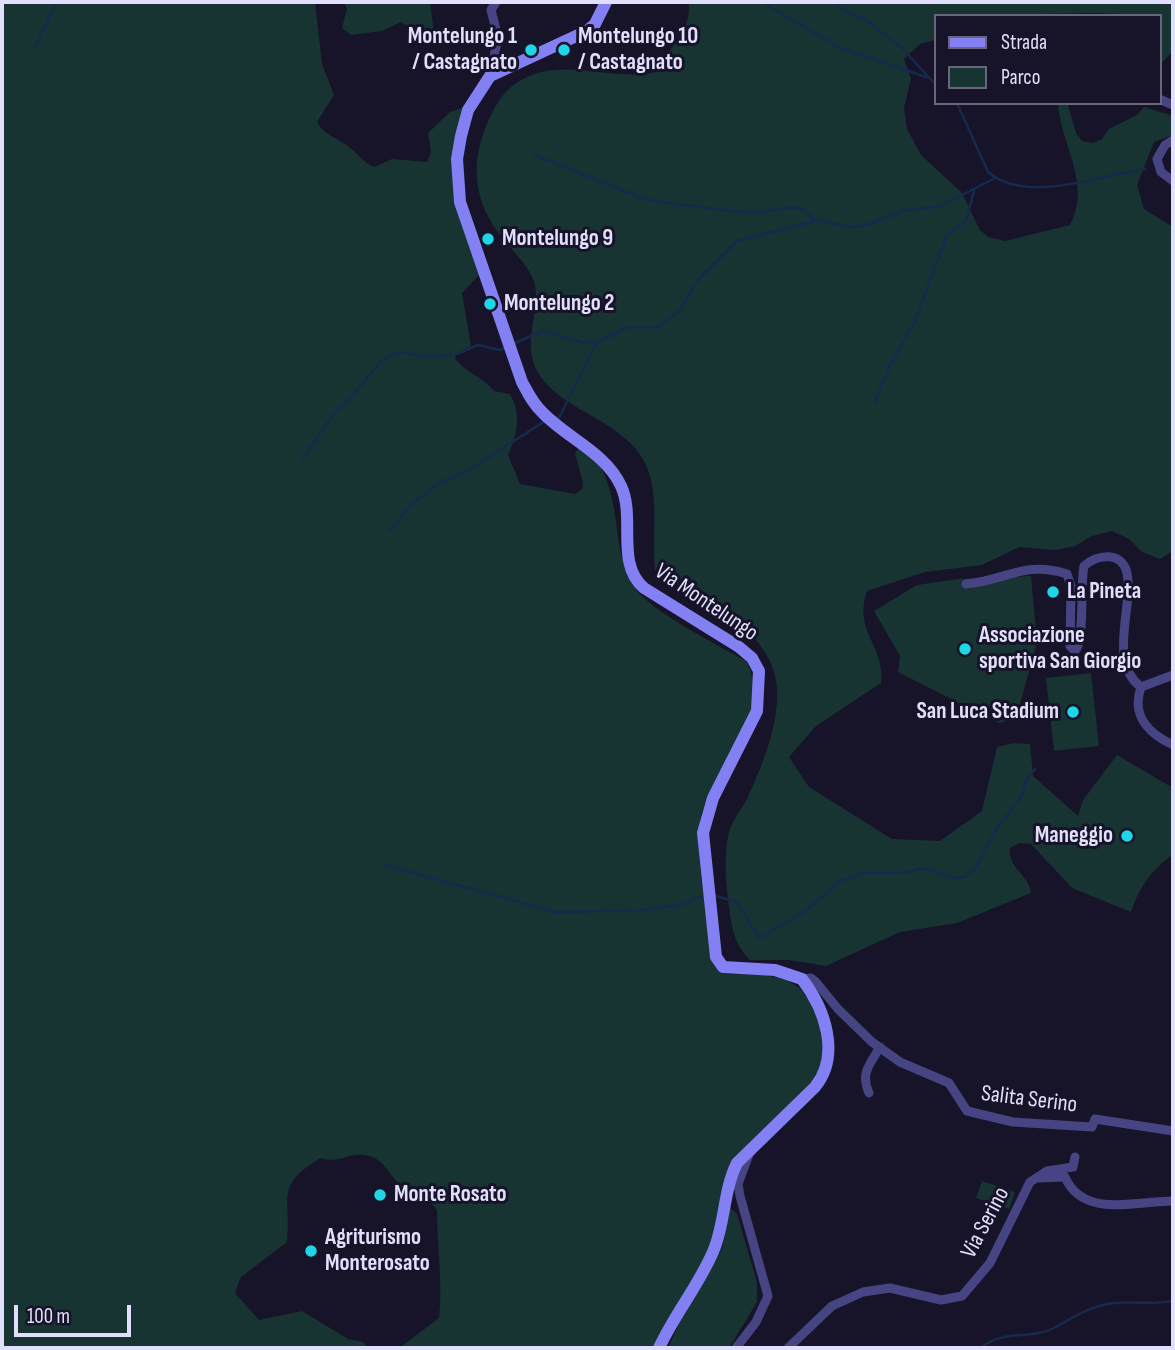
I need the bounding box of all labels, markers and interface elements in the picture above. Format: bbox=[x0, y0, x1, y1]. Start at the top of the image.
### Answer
legend bbox=[934, 14, 1161, 105]
place label: Montelungo 1 / Castagnato bbox=[408, 23, 517, 77]
place label: Montelungo 10 / Castagnato bbox=[578, 23, 698, 77]
text: Strada bbox=[1001, 30, 1047, 55]
marker: Montelungo 1 / Castagnato bbox=[523, 42, 539, 58]
marker: Montelungo 10 / Castagnato bbox=[556, 42, 572, 58]
text: Parco bbox=[1001, 65, 1040, 90]
place label: Montelungo 9 bbox=[502, 225, 613, 253]
marker: Montelungo 9 bbox=[480, 231, 496, 247]
place label: Montelungo 2 bbox=[504, 290, 614, 318]
marker: Montelungo 2 bbox=[482, 296, 498, 312]
street label: Via Montelungo bbox=[649, 558, 763, 648]
place label: La Pineta bbox=[1067, 578, 1141, 606]
marker: La Pineta bbox=[1045, 584, 1061, 600]
place label: Associazione sportiva San Giorgio bbox=[979, 622, 1141, 676]
marker: Associazione sportiva San Giorgio bbox=[957, 641, 973, 657]
place label: San Luca Stadium bbox=[916, 698, 1059, 726]
marker: San Luca Stadium bbox=[1065, 704, 1081, 720]
place label: Maneggio bbox=[1035, 822, 1113, 850]
marker: Maneggio bbox=[1119, 828, 1135, 844]
street label: Salita Serino bbox=[979, 1080, 1079, 1120]
place label: Monte Rosato bbox=[394, 1181, 507, 1209]
street label: Via Serino bbox=[956, 1183, 1016, 1263]
marker: Monte Rosato bbox=[372, 1187, 388, 1203]
place label: Agriturismo Monterosato bbox=[325, 1224, 430, 1278]
marker: Agriturismo Monterosato bbox=[303, 1243, 319, 1259]
scale bar bbox=[18, 1290, 135, 1334]
text: 100 m bbox=[27, 1304, 70, 1329]

